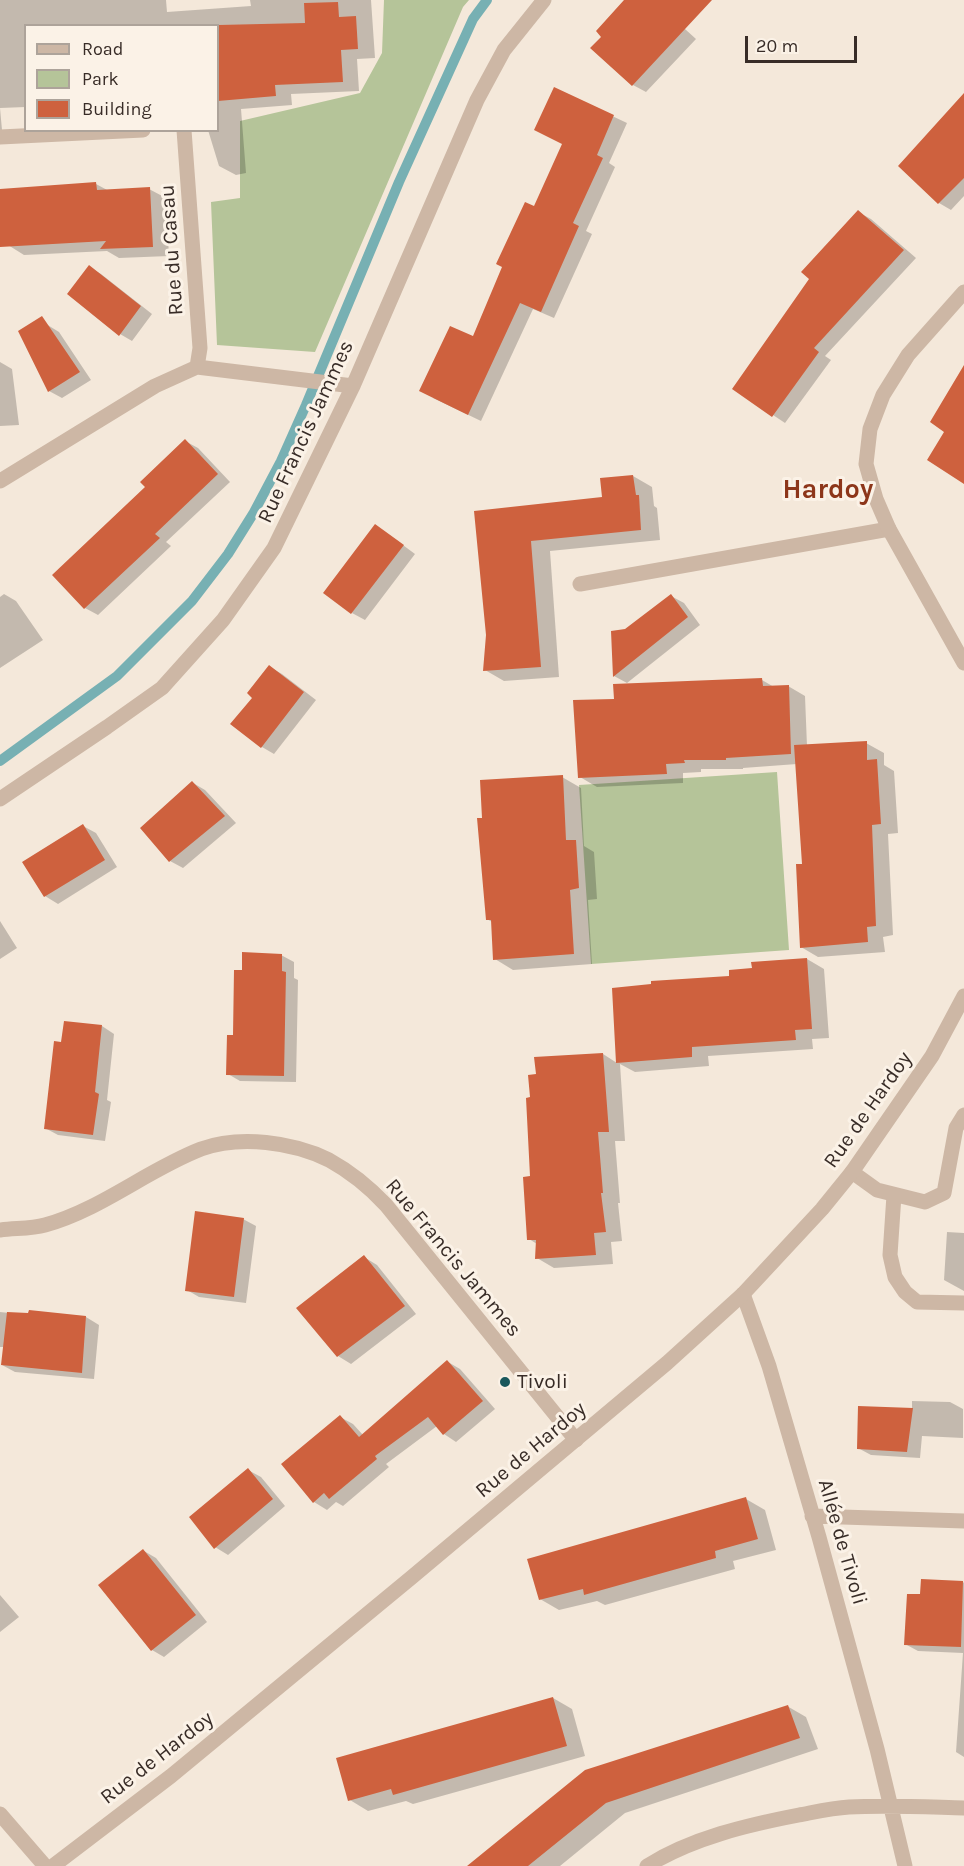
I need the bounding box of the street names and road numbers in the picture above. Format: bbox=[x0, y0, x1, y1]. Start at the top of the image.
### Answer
street label: Rue du Casau bbox=[155, 184, 189, 316]
street label: Rue Francis Jammes bbox=[253, 337, 359, 527]
street label: Rue de Hardoy bbox=[819, 1047, 917, 1173]
street label: Rue Francis Jammes bbox=[380, 1174, 526, 1342]
street label: Rue de Hardoy bbox=[471, 1396, 591, 1504]
street label: Allée de Tivoli bbox=[812, 1476, 872, 1608]
street label: Rue de Hardoy bbox=[95, 1706, 219, 1810]

